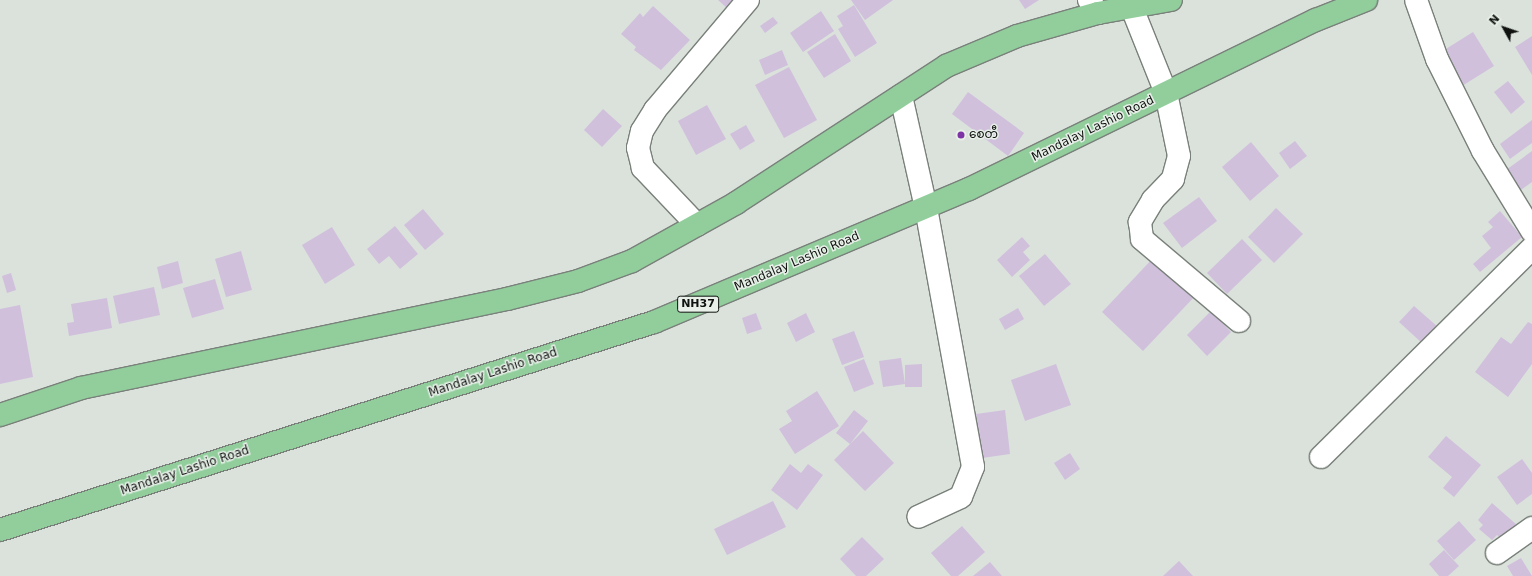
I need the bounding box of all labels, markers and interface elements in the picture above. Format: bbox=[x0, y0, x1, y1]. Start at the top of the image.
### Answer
north arrow bbox=[1484, 8, 1524, 48]
text: N bbox=[1486, 12, 1502, 28]
street label: Mandalay Lashio Road bbox=[1029, 93, 1157, 165]
place label: စေတီ bbox=[969, 128, 998, 142]
marker: စေတီ bbox=[956, 130, 966, 140]
street label: Mandalay Lashio Road bbox=[732, 229, 862, 295]
road number: NH37 bbox=[677, 295, 719, 313]
street label: Mandalay Lashio Road bbox=[427, 345, 559, 401]
street label: Mandalay Lashio Road bbox=[119, 443, 251, 499]

